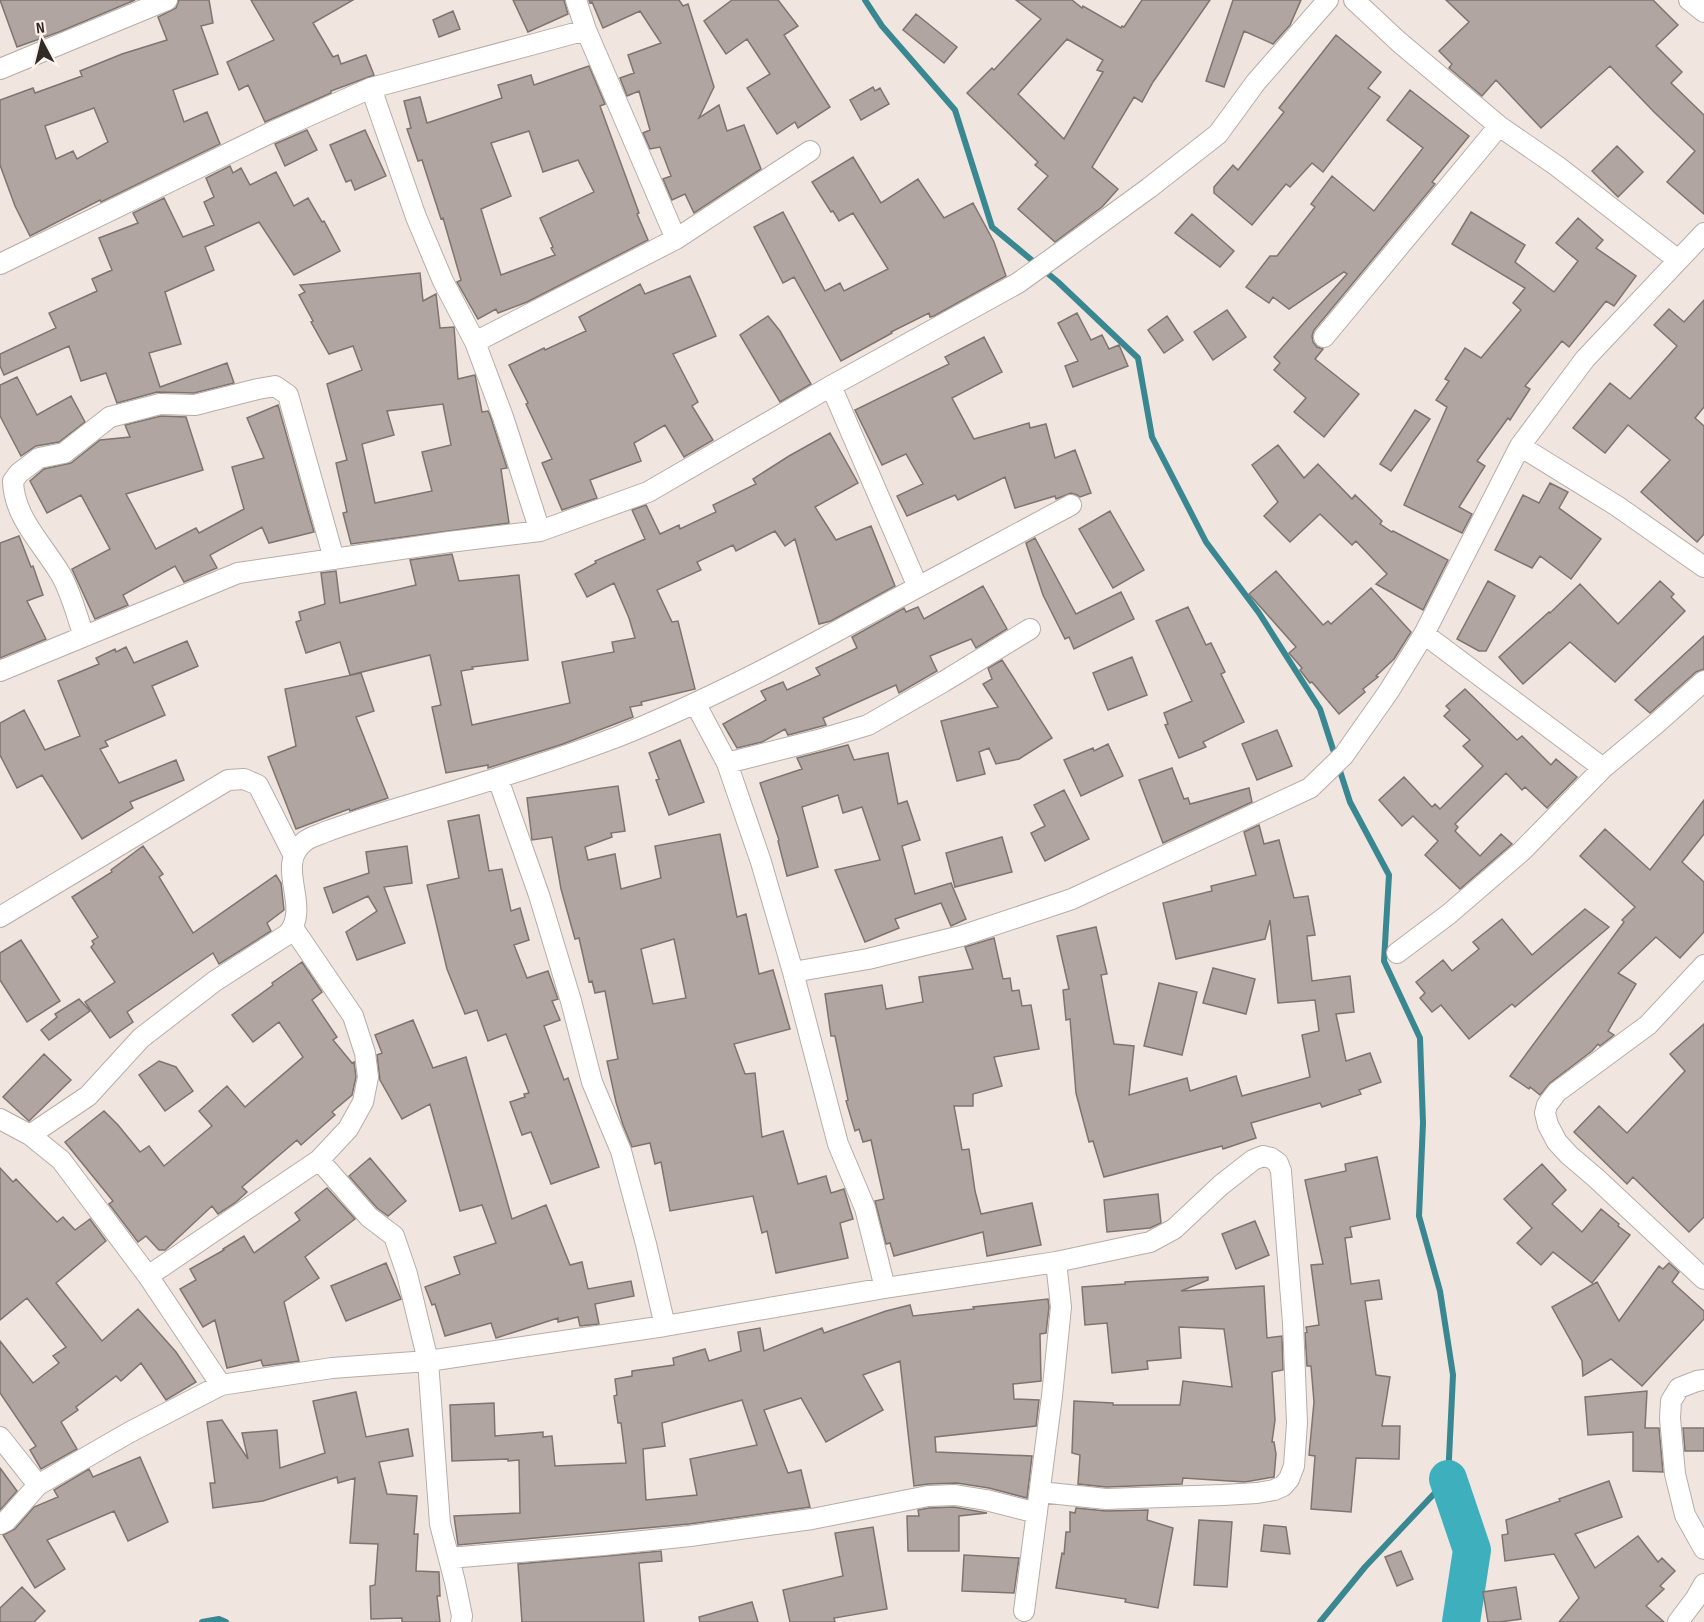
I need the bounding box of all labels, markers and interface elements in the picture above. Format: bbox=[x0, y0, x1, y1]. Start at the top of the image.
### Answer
north arrow bbox=[12, 12, 72, 72]
text: N bbox=[35, 19, 46, 39]

